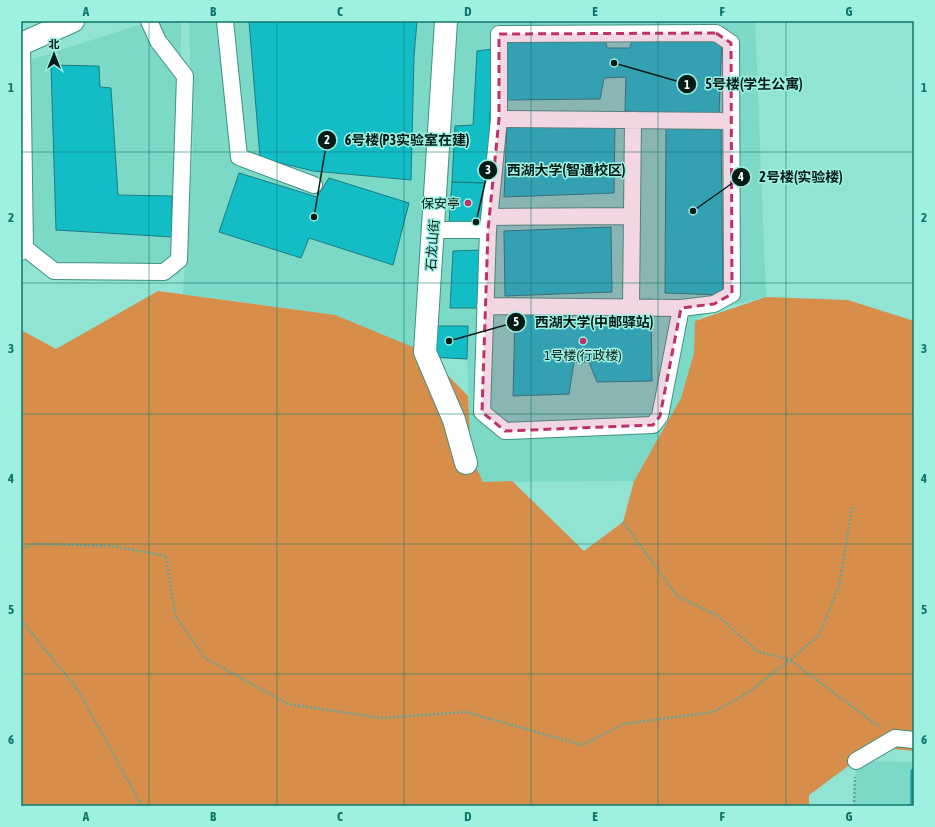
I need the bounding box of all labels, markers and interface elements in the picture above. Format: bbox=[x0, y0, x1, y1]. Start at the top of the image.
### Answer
text: A bbox=[82, 4, 90, 19]
text: B bbox=[210, 4, 217, 19]
text: C bbox=[337, 4, 343, 19]
text: D bbox=[464, 4, 472, 19]
text: E bbox=[592, 4, 598, 19]
text: F bbox=[719, 4, 725, 19]
text: G bbox=[846, 4, 853, 19]
north arrow bbox=[34, 34, 74, 74]
text: 北 bbox=[49, 38, 60, 50]
callout: 5号楼(学生公寓) bbox=[677, 71, 811, 97]
text: 5号楼(学生公寓) bbox=[705, 76, 803, 92]
text: 1 bbox=[684, 78, 690, 92]
text: 1 bbox=[8, 80, 14, 95]
text: 1 bbox=[921, 80, 927, 95]
callout: 6号楼(P3实验室在建) bbox=[317, 127, 478, 153]
text: 6号楼(P3实验室在建) bbox=[345, 132, 469, 148]
text: 2 bbox=[324, 133, 330, 147]
callout: 西湖大学(智通校区) bbox=[478, 157, 633, 183]
text: 西湖大学(智通校区) bbox=[507, 162, 625, 178]
text: 3 bbox=[485, 163, 491, 177]
callout: 2号楼(实验楼) bbox=[731, 164, 850, 190]
text: 2号楼(实验楼) bbox=[759, 169, 843, 185]
text: 4 bbox=[737, 170, 744, 184]
place label: 保安亭 bbox=[421, 196, 460, 211]
marker: 保安亭 bbox=[463, 198, 473, 208]
text: 2 bbox=[8, 210, 14, 225]
text: 2 bbox=[921, 210, 927, 225]
street label: 石龙山街 bbox=[423, 219, 442, 272]
callout: 西湖大学(中邮驿站) bbox=[506, 309, 661, 335]
text: 西湖大学(中邮驿站) bbox=[535, 314, 653, 330]
text: 5 bbox=[513, 315, 519, 329]
marker: 1号楼(行政楼) bbox=[578, 336, 588, 346]
text: 3 bbox=[8, 341, 14, 356]
text: 3 bbox=[921, 341, 927, 356]
place label: 1号楼(行政楼) bbox=[544, 348, 622, 363]
text: 4 bbox=[7, 471, 14, 486]
text: 4 bbox=[920, 471, 927, 486]
text: 5 bbox=[8, 602, 14, 617]
text: 5 bbox=[921, 602, 927, 617]
text: 6 bbox=[8, 732, 14, 747]
text: 6 bbox=[921, 732, 927, 747]
text: A bbox=[82, 809, 90, 824]
text: B bbox=[210, 809, 217, 824]
text: C bbox=[337, 809, 343, 824]
text: D bbox=[464, 809, 472, 824]
text: E bbox=[592, 809, 598, 824]
text: F bbox=[719, 809, 725, 824]
text: G bbox=[846, 809, 853, 824]

